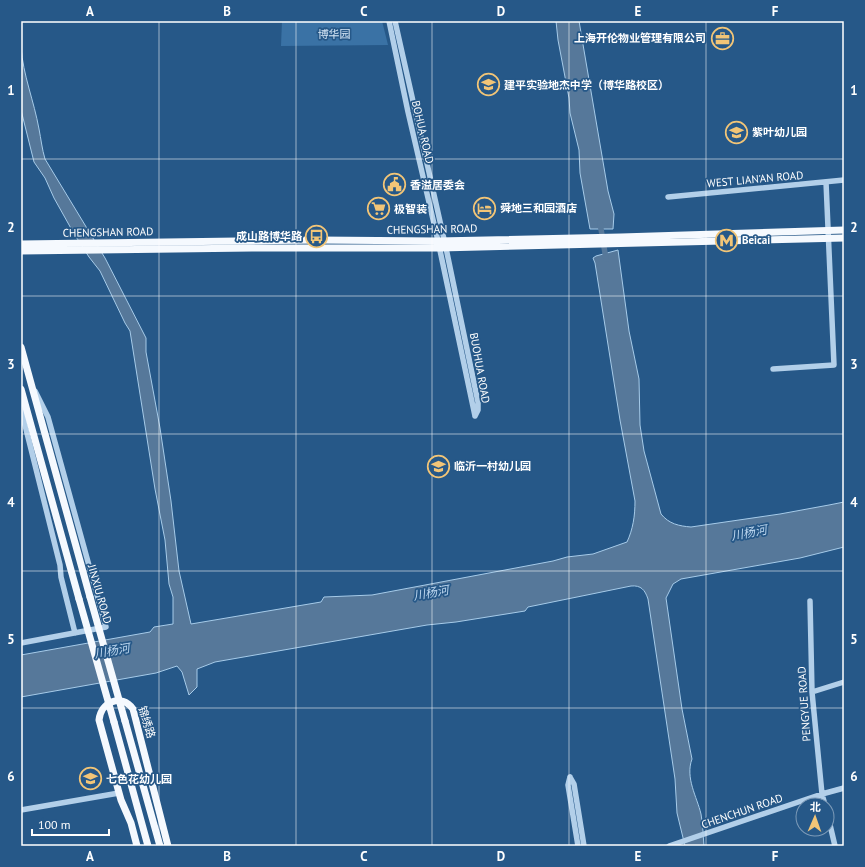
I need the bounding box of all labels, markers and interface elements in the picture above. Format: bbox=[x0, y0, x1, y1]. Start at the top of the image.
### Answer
text: A bbox=[86, 3, 94, 20]
text: B bbox=[223, 3, 231, 20]
text: C bbox=[360, 3, 368, 20]
text: D bbox=[497, 3, 505, 20]
text: E bbox=[635, 3, 642, 20]
text: F bbox=[772, 3, 779, 20]
office icon: 上海开伦物业管理有限公司 bbox=[709, 25, 735, 51]
park label: 博华园 bbox=[318, 27, 351, 41]
place label: 上海开伦物业管理有限公司 bbox=[574, 31, 706, 45]
school or university icon: 建平实验地杰中学（博华路校区） bbox=[475, 72, 501, 98]
place label: 建平实验地杰中学（博华路校区） bbox=[504, 78, 669, 92]
text: 1 bbox=[7, 82, 15, 99]
text: 1 bbox=[850, 82, 858, 99]
street label: BOHUA ROAD bbox=[409, 99, 437, 165]
school or university icon: 紫叶幼儿园 bbox=[723, 119, 749, 145]
place label: 紫叶幼儿园 bbox=[752, 125, 807, 139]
street label: WEST LIAN'AN ROAD bbox=[706, 168, 804, 190]
public building icon: 香溢居委会 bbox=[382, 172, 408, 198]
place label: 香溢居委会 bbox=[410, 178, 465, 192]
hotel icon: 舜地三和园酒店 bbox=[472, 195, 498, 221]
supermarket icon: 极智装 bbox=[365, 196, 391, 222]
place label: 舜地三和园酒店 bbox=[500, 201, 577, 215]
place label: 极智装 bbox=[394, 202, 427, 216]
text: 2 bbox=[7, 219, 15, 236]
text: 2 bbox=[850, 219, 858, 236]
street label: CHENGSHAN ROAD bbox=[387, 221, 477, 237]
bus stop icon: 成山路博华路 bbox=[304, 223, 330, 249]
street label: CHENGSHAN ROAD bbox=[63, 224, 153, 240]
metro station icon: Beicai bbox=[714, 227, 740, 253]
place label: 成山路博华路 bbox=[236, 229, 303, 243]
place label: Beicai bbox=[742, 233, 770, 247]
street label: BUOHUA ROAD bbox=[467, 332, 493, 404]
text: 3 bbox=[7, 356, 15, 373]
text: 3 bbox=[850, 356, 858, 373]
school or university icon: 临沂一村幼儿园 bbox=[426, 453, 452, 479]
place label: 临沂一村幼儿园 bbox=[454, 459, 531, 473]
text: 4 bbox=[7, 494, 15, 511]
text: 4 bbox=[850, 494, 858, 511]
water label: 川杨河 bbox=[730, 521, 770, 543]
street label: JINXIU ROAD bbox=[85, 562, 115, 625]
water label: 川杨河 bbox=[412, 582, 452, 603]
text: 5 bbox=[7, 631, 15, 648]
text: 5 bbox=[850, 631, 858, 648]
water label: 川杨河 bbox=[93, 640, 133, 661]
street label: PENGYUE ROAD bbox=[794, 666, 814, 742]
street label: 锦绣路 bbox=[135, 704, 159, 740]
school or university icon: 七色花幼儿园 bbox=[78, 766, 104, 792]
text: 6 bbox=[7, 768, 15, 785]
text: 6 bbox=[850, 768, 858, 785]
place label: 七色花幼儿园 bbox=[106, 772, 172, 786]
street label: CHENCHUN ROAD bbox=[699, 791, 785, 831]
north arrow bbox=[795, 797, 835, 837]
text: 北 bbox=[810, 800, 821, 814]
scale bar bbox=[32, 811, 109, 837]
text: 100 m bbox=[38, 817, 71, 832]
text: A bbox=[86, 848, 94, 865]
text: B bbox=[223, 848, 231, 865]
text: C bbox=[360, 848, 368, 865]
text: D bbox=[497, 848, 505, 865]
text: E bbox=[635, 848, 642, 865]
text: F bbox=[772, 848, 779, 865]

